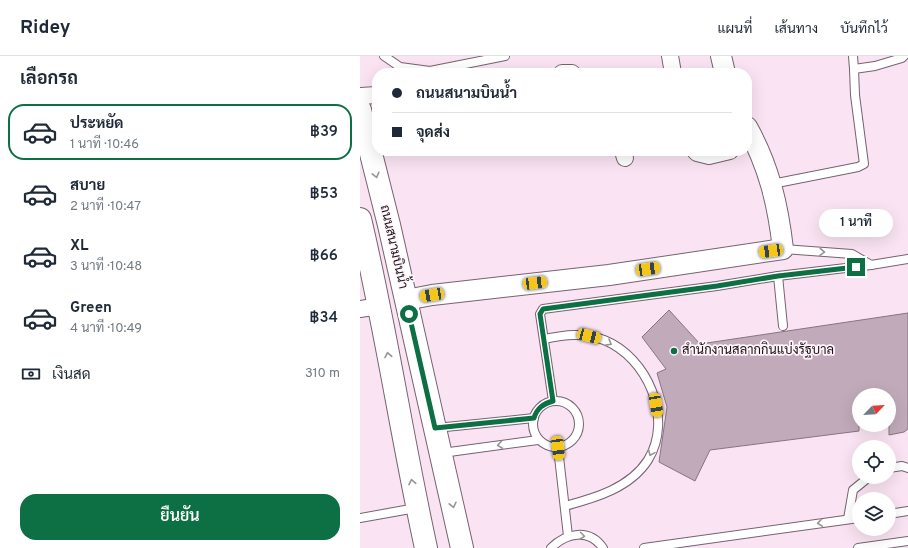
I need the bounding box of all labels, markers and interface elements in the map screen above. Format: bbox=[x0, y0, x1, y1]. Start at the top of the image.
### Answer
text: Ridey bbox=[20, 16, 70, 40]
text: แผนที่ bbox=[717, 21, 752, 38]
text: เส้นทาง bbox=[774, 21, 818, 38]
text: บันทึกไว้ bbox=[840, 21, 888, 38]
text: เลือกรถ bbox=[20, 68, 78, 91]
text: ถนนสนามบินน้ำ bbox=[416, 85, 517, 104]
icon: car bbox=[22, 114, 58, 150]
text: ประหยัด bbox=[70, 115, 123, 134]
text: ฿39 bbox=[310, 123, 338, 142]
text: จุดส่ง bbox=[416, 124, 450, 143]
text: 1 นาที · 10:46 bbox=[70, 137, 139, 153]
one-way arrow bbox=[372, 172, 380, 179]
icon: car bbox=[22, 176, 58, 212]
text: สบาย bbox=[70, 177, 105, 196]
text: ฿53 bbox=[310, 185, 338, 204]
text: 2 นาที · 10:47 bbox=[70, 199, 141, 215]
street label: ถนนสนามบินน้ำ bbox=[376, 202, 416, 290]
callout: 1 นาที bbox=[819, 209, 893, 237]
text: 1 นาที bbox=[840, 215, 872, 231]
text: XL bbox=[70, 237, 88, 256]
icon: car bbox=[22, 238, 58, 274]
car bbox=[758, 243, 784, 259]
text: ฿66 bbox=[310, 247, 338, 266]
one-way arrow bbox=[819, 248, 825, 257]
route end bbox=[847, 258, 865, 276]
text: 3 นาที · 10:48 bbox=[70, 259, 142, 275]
car bbox=[635, 261, 661, 277]
car bbox=[522, 276, 548, 290]
car bbox=[419, 287, 445, 303]
text: Green bbox=[70, 299, 112, 318]
icon: car bbox=[22, 300, 58, 336]
route start bbox=[400, 305, 418, 323]
text: ฿34 bbox=[309, 309, 338, 328]
text: 4 นาที · 10:49 bbox=[70, 321, 142, 337]
car bbox=[576, 327, 602, 345]
one-way arrow bbox=[605, 338, 612, 345]
place label: สำนักงานสลากกินแบ่งรัฐบาล bbox=[682, 341, 834, 359]
marker: สำนักงานสลากกินแบ่งรัฐบาล bbox=[669, 346, 679, 356]
one-way arrow bbox=[384, 352, 393, 358]
icon: cash bbox=[20, 363, 42, 385]
text: เงินสด bbox=[52, 366, 91, 385]
text: 310 m bbox=[305, 366, 340, 382]
north arrow bbox=[852, 388, 896, 432]
map controls bbox=[852, 388, 896, 536]
car bbox=[648, 392, 664, 418]
car bbox=[551, 435, 565, 461]
one-way arrow bbox=[497, 440, 503, 449]
button: locate bbox=[852, 440, 896, 484]
one-way arrow bbox=[648, 448, 656, 456]
one-way arrow bbox=[408, 479, 417, 486]
button: layers bbox=[852, 492, 896, 536]
button: ยืนยัน bbox=[20, 494, 340, 540]
one-way arrow bbox=[448, 502, 456, 508]
one-way arrow bbox=[817, 518, 823, 527]
one-way arrow bbox=[579, 531, 585, 540]

